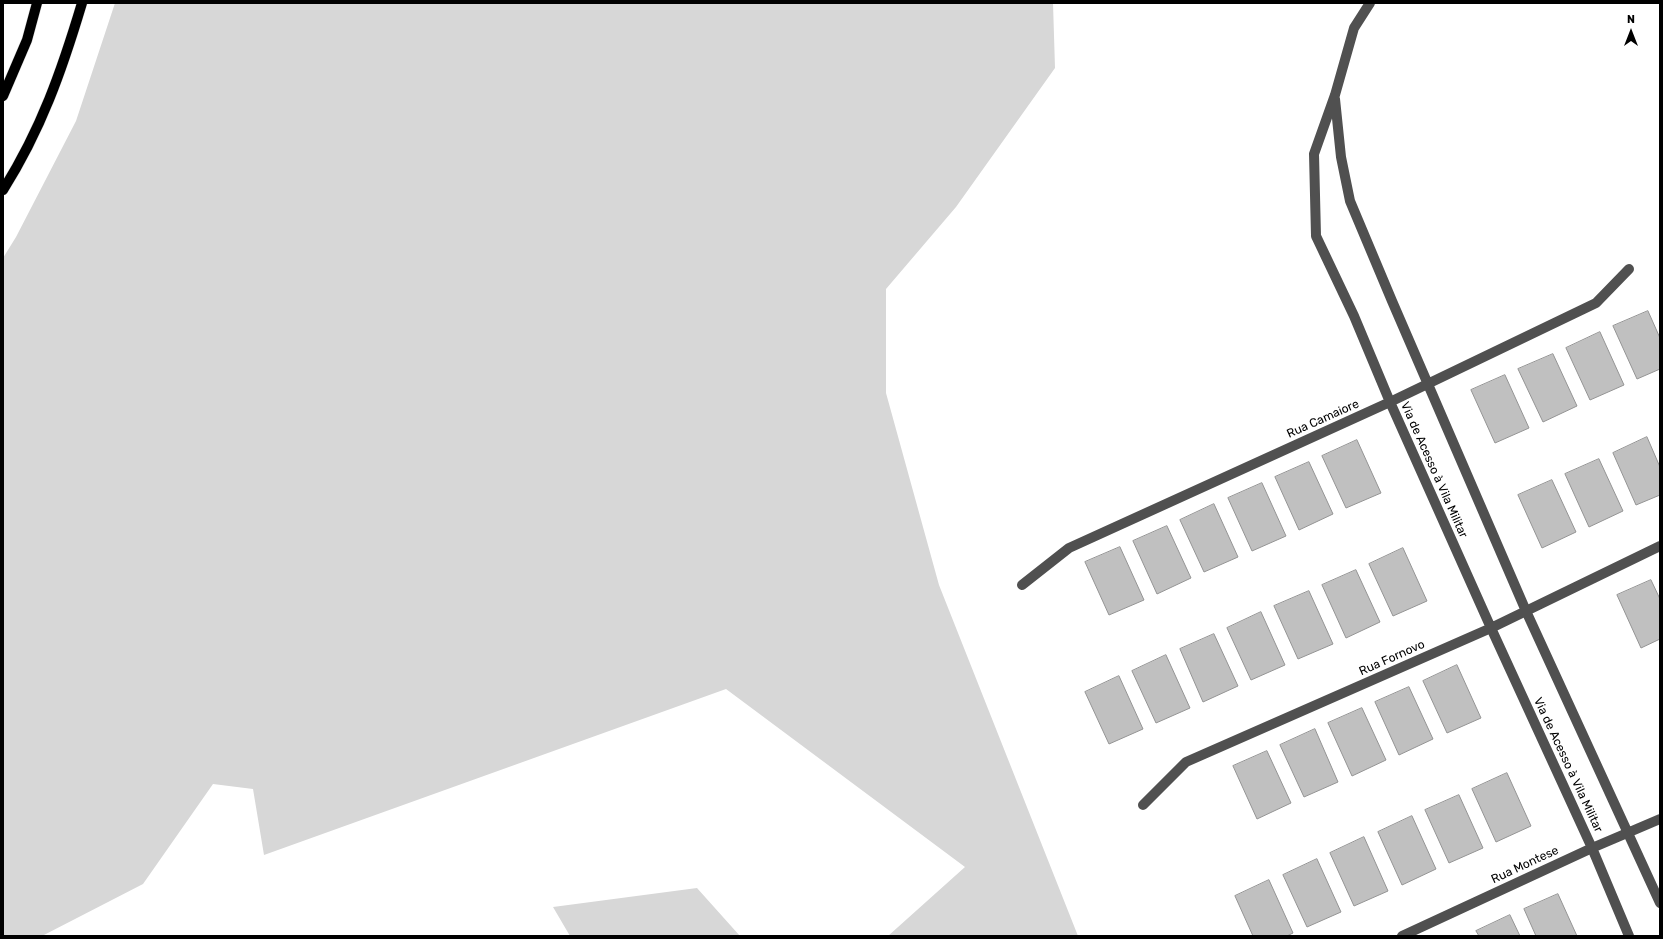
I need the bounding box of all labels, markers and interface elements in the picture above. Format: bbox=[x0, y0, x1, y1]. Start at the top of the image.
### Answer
north arrow bbox=[1611, 12, 1651, 52]
text: N bbox=[1627, 13, 1635, 26]
street label: Rua Camaiore bbox=[1285, 397, 1361, 441]
street label: Via de Acesso à Vila Militar bbox=[1397, 400, 1471, 540]
street label: Rua Fornovo bbox=[1357, 637, 1427, 679]
street label: Via de Acesso à Vila Militar bbox=[1530, 695, 1606, 835]
street label: Rua Montese bbox=[1489, 843, 1561, 887]

